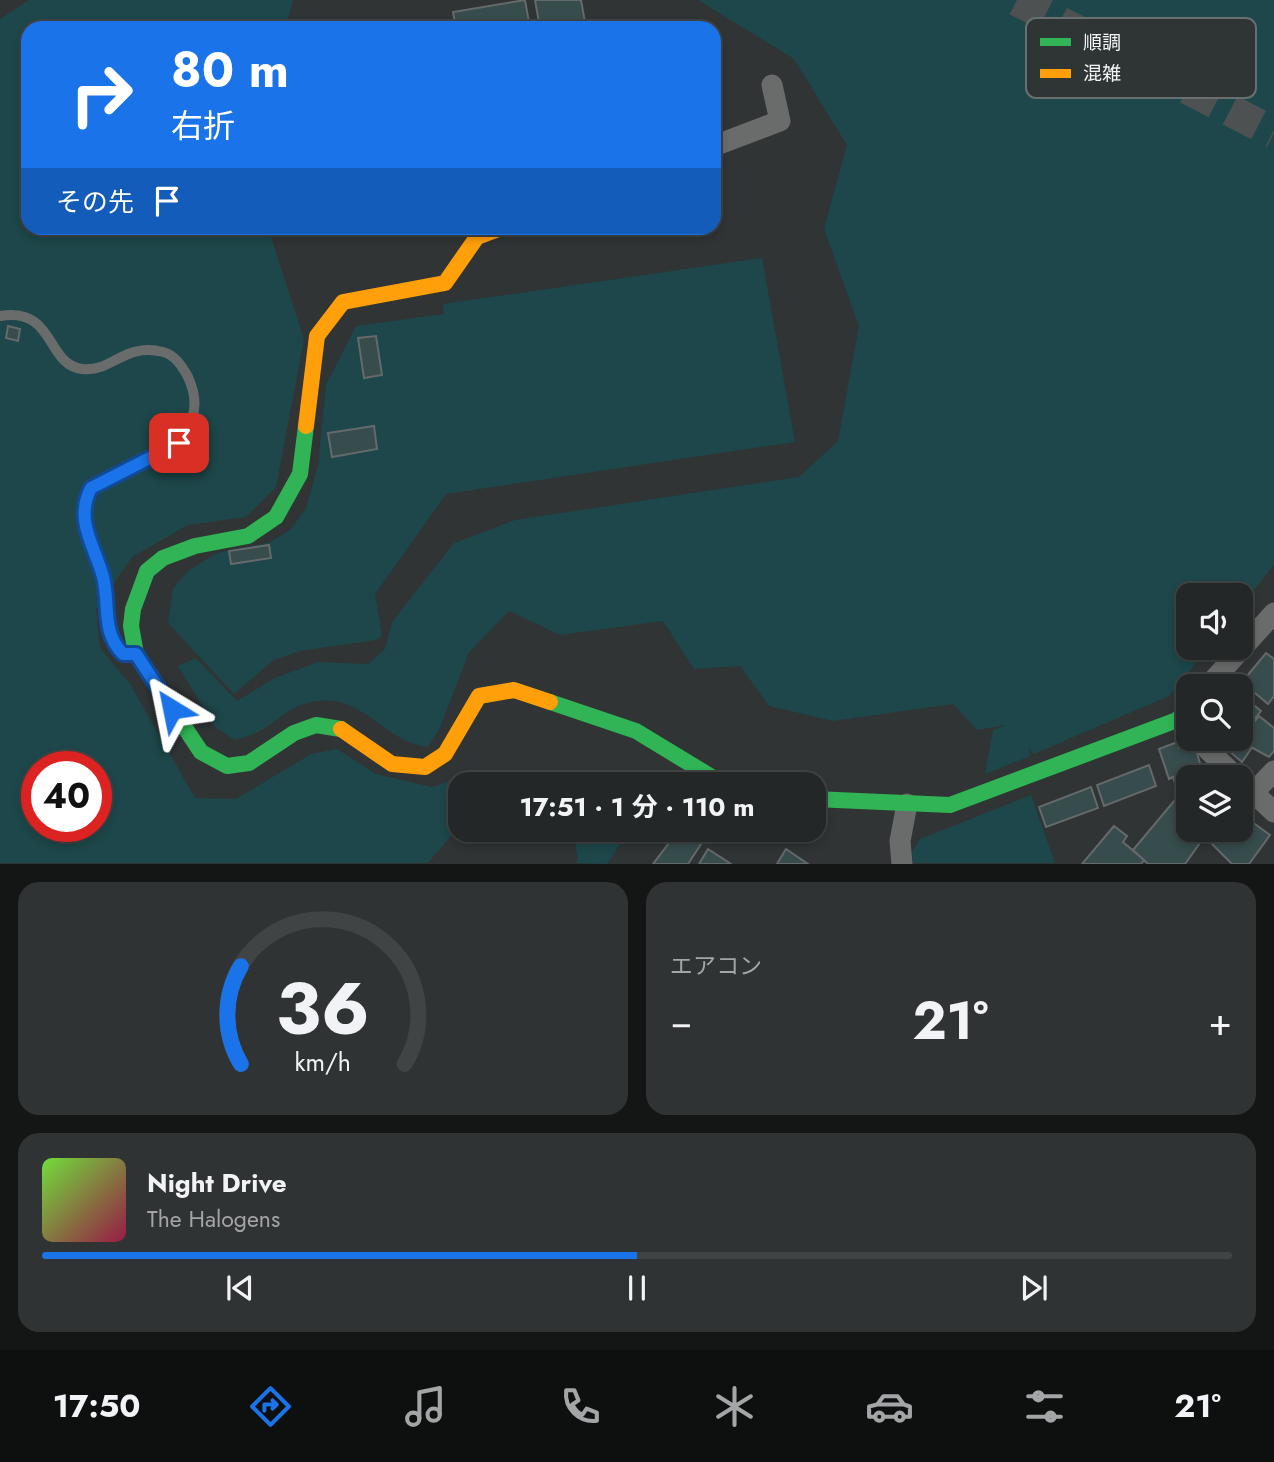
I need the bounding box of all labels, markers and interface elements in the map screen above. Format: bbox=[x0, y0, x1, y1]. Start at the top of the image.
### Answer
legend bbox=[1026, 18, 1256, 98]
text: 順調 bbox=[1083, 29, 1121, 56]
text: 80 m bbox=[171, 35, 289, 105]
icon: right bbox=[56, 49, 147, 140]
text: 混雑 bbox=[1083, 60, 1121, 87]
text: 右折 bbox=[171, 103, 235, 149]
icon: arrive bbox=[148, 182, 186, 220]
text: その先 bbox=[56, 183, 134, 221]
pin bbox=[149, 413, 209, 473]
icon: arrive bbox=[160, 424, 198, 462]
map controls bbox=[1176, 583, 1253, 842]
button: sound bbox=[1176, 583, 1253, 660]
position arrow bbox=[135, 672, 209, 746]
button: search bbox=[1176, 674, 1253, 751]
speed limit sign: 40 bbox=[21, 751, 112, 842]
button: layers bbox=[1176, 765, 1253, 842]
text: 17:51 · 1 分 · 110 m bbox=[519, 788, 755, 826]
text: エアコン bbox=[670, 949, 762, 983]
text: 36 bbox=[276, 957, 370, 1062]
text: 21° bbox=[913, 983, 989, 1059]
text: − bbox=[670, 994, 692, 1049]
text: + bbox=[1209, 994, 1232, 1049]
text: km/h bbox=[295, 1044, 351, 1080]
text: Night Drive bbox=[147, 1164, 287, 1202]
text: The Halogens bbox=[147, 1202, 280, 1236]
icon: previous bbox=[221, 1269, 259, 1307]
icon: pause bbox=[618, 1269, 656, 1307]
icon: next bbox=[1015, 1269, 1053, 1307]
icon: directions bbox=[246, 1382, 295, 1431]
icon: music bbox=[401, 1382, 450, 1431]
icon: phone bbox=[556, 1382, 605, 1431]
icon: climate bbox=[710, 1382, 759, 1431]
icon: car bbox=[865, 1382, 914, 1431]
icon: filters bbox=[1020, 1382, 1069, 1431]
text: 17:50 bbox=[53, 1383, 141, 1429]
text: 21° bbox=[1174, 1383, 1221, 1429]

